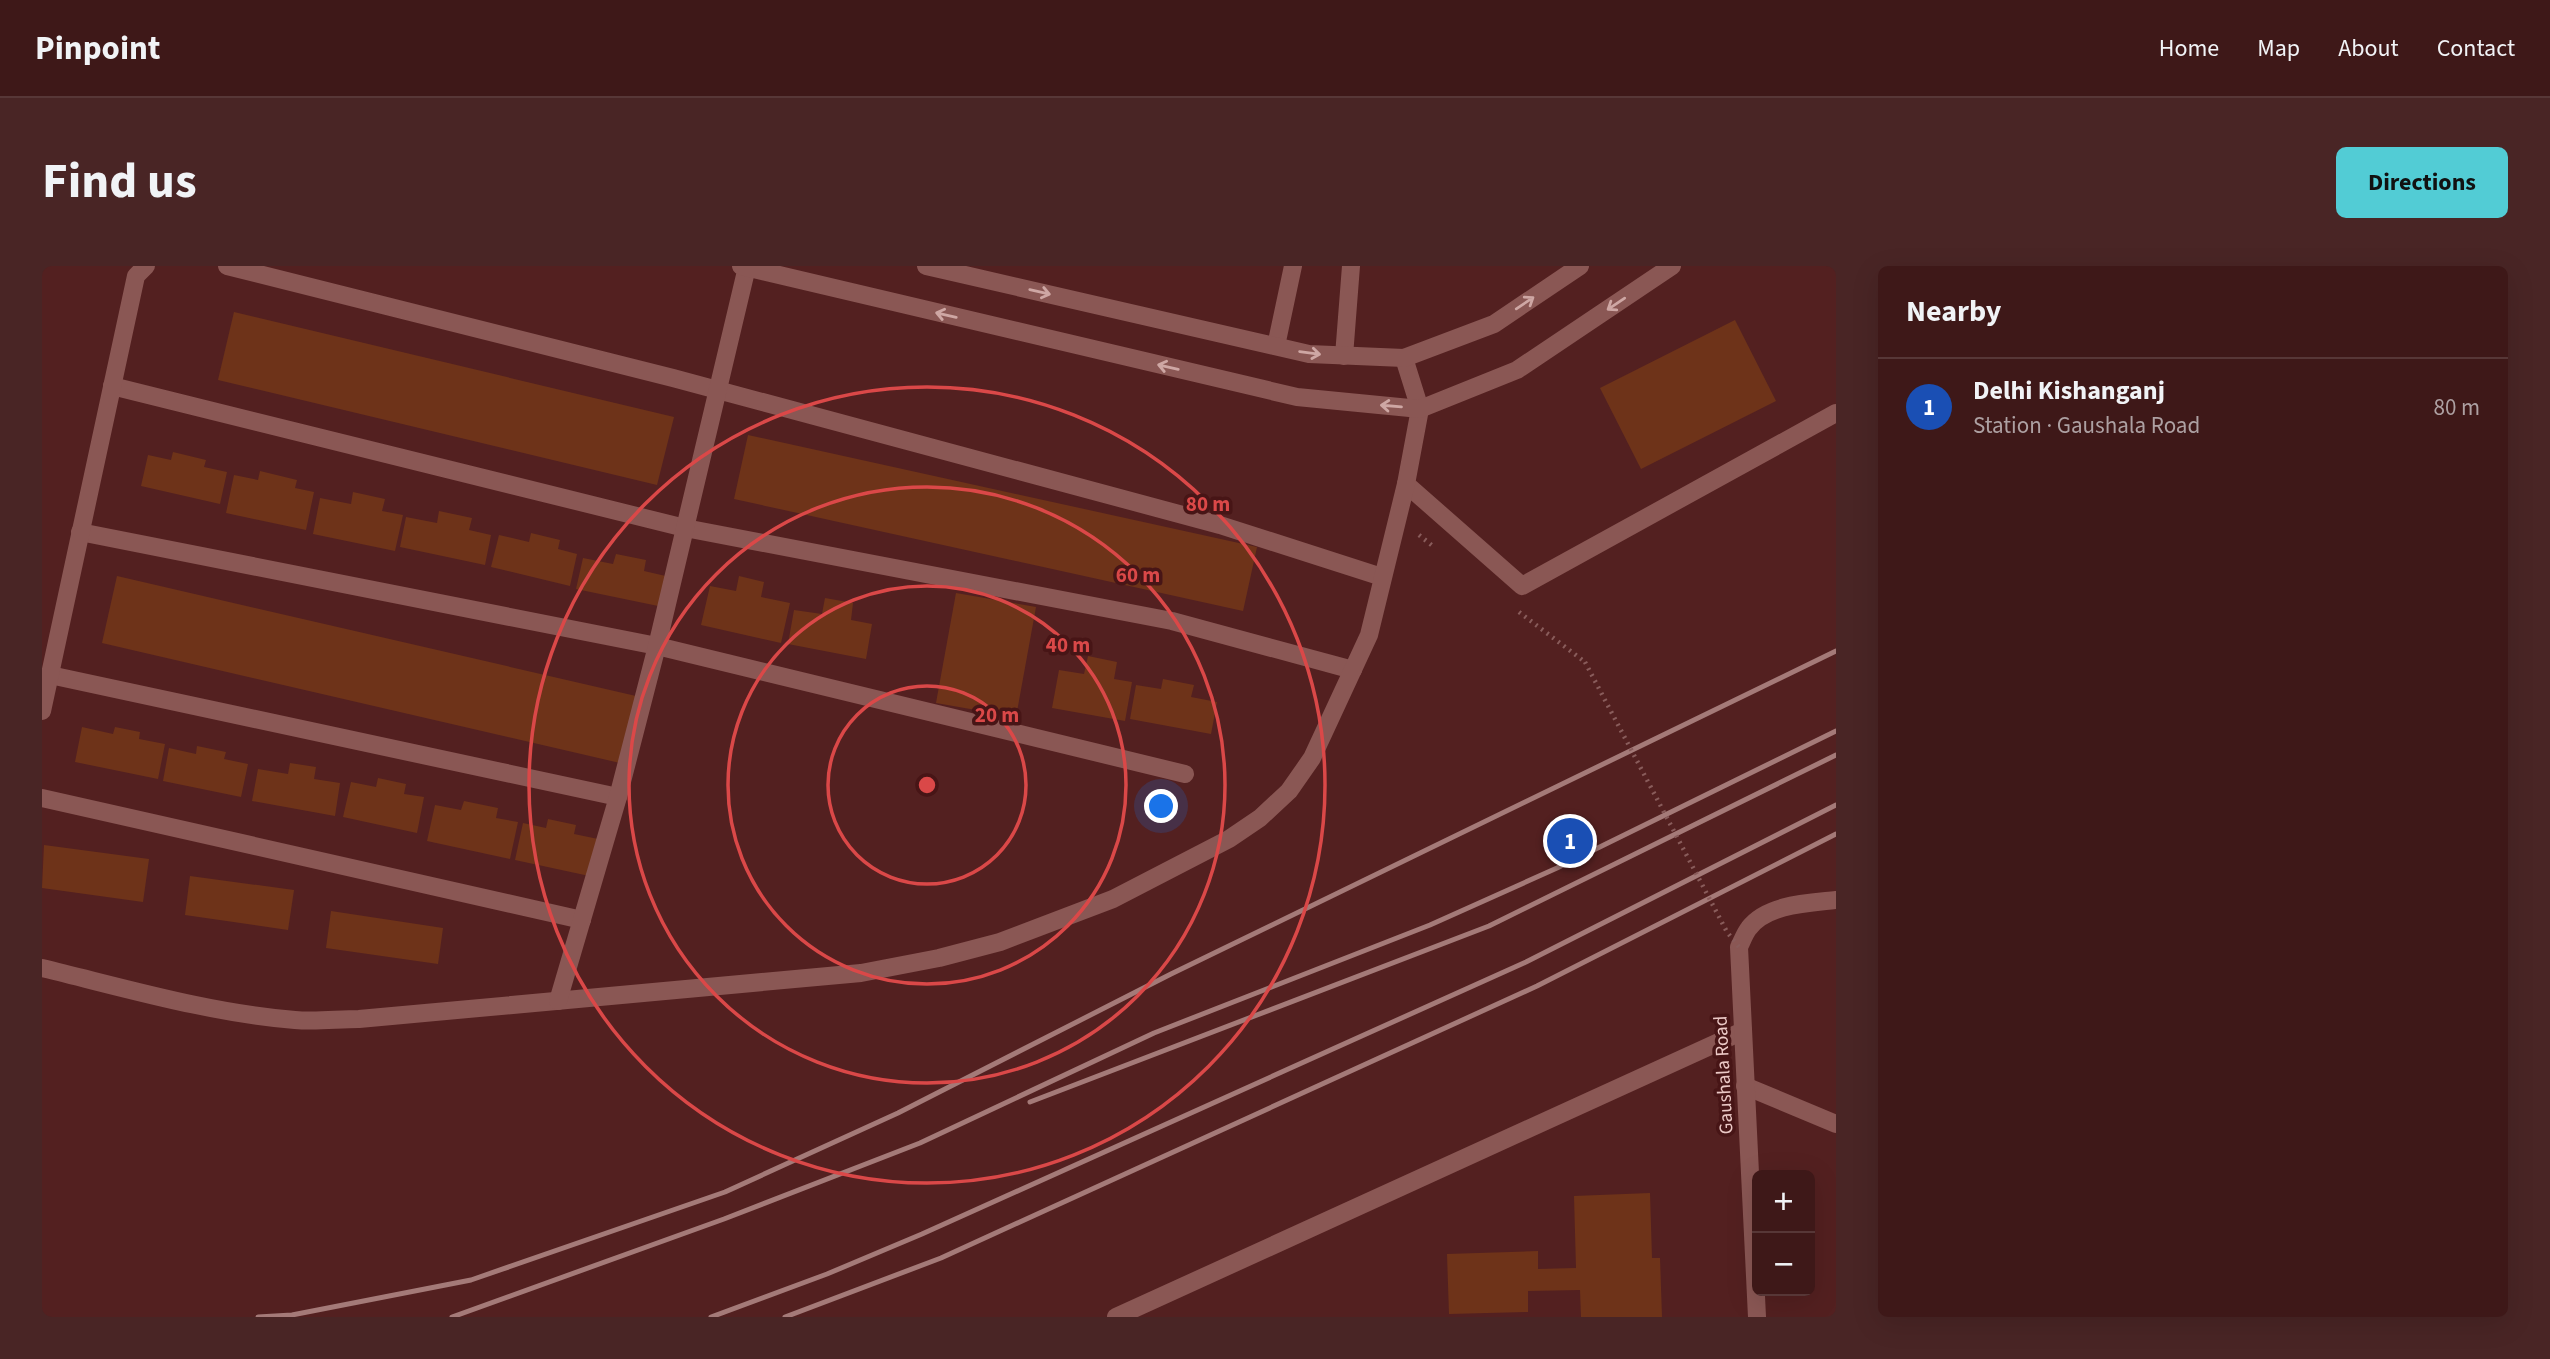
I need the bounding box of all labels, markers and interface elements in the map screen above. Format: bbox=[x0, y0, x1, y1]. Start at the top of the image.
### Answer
text: Pinpoint bbox=[35, 25, 161, 72]
text: Home bbox=[2159, 31, 2219, 66]
text: Map bbox=[2257, 31, 2300, 66]
text: About bbox=[2338, 31, 2399, 66]
text: Contact bbox=[2437, 31, 2515, 66]
text: Find us bbox=[42, 147, 197, 217]
button: Directions bbox=[2336, 147, 2508, 218]
one-way arrow bbox=[1028, 286, 1051, 299]
text: Nearby bbox=[1906, 290, 2001, 333]
one-way arrow bbox=[1514, 296, 1534, 310]
one-way arrow bbox=[1606, 297, 1626, 311]
one-way arrow bbox=[935, 307, 958, 321]
one-way arrow bbox=[1298, 347, 1321, 360]
one-way arrow bbox=[1157, 360, 1180, 373]
text: Delhi Kishanganj bbox=[1973, 372, 2165, 409]
text: 1 bbox=[1923, 391, 1935, 424]
text: 80 m bbox=[2433, 391, 2480, 424]
one-way arrow bbox=[1381, 399, 1403, 412]
text: Station · Gaushala Road bbox=[1973, 409, 2200, 442]
text: 80 m bbox=[1186, 489, 1230, 519]
text: 60 m bbox=[1116, 560, 1160, 590]
text: 40 m bbox=[1046, 630, 1090, 660]
text: 20 m bbox=[975, 700, 1019, 730]
centre of rings bbox=[915, 773, 939, 797]
your location bbox=[1144, 789, 1178, 823]
pin: 1 bbox=[1547, 815, 1593, 867]
street label: Gaushala Road bbox=[1707, 1015, 1741, 1135]
map controls bbox=[1752, 1170, 1815, 1296]
button: + bbox=[1752, 1170, 1815, 1233]
button: − bbox=[1752, 1233, 1815, 1296]

